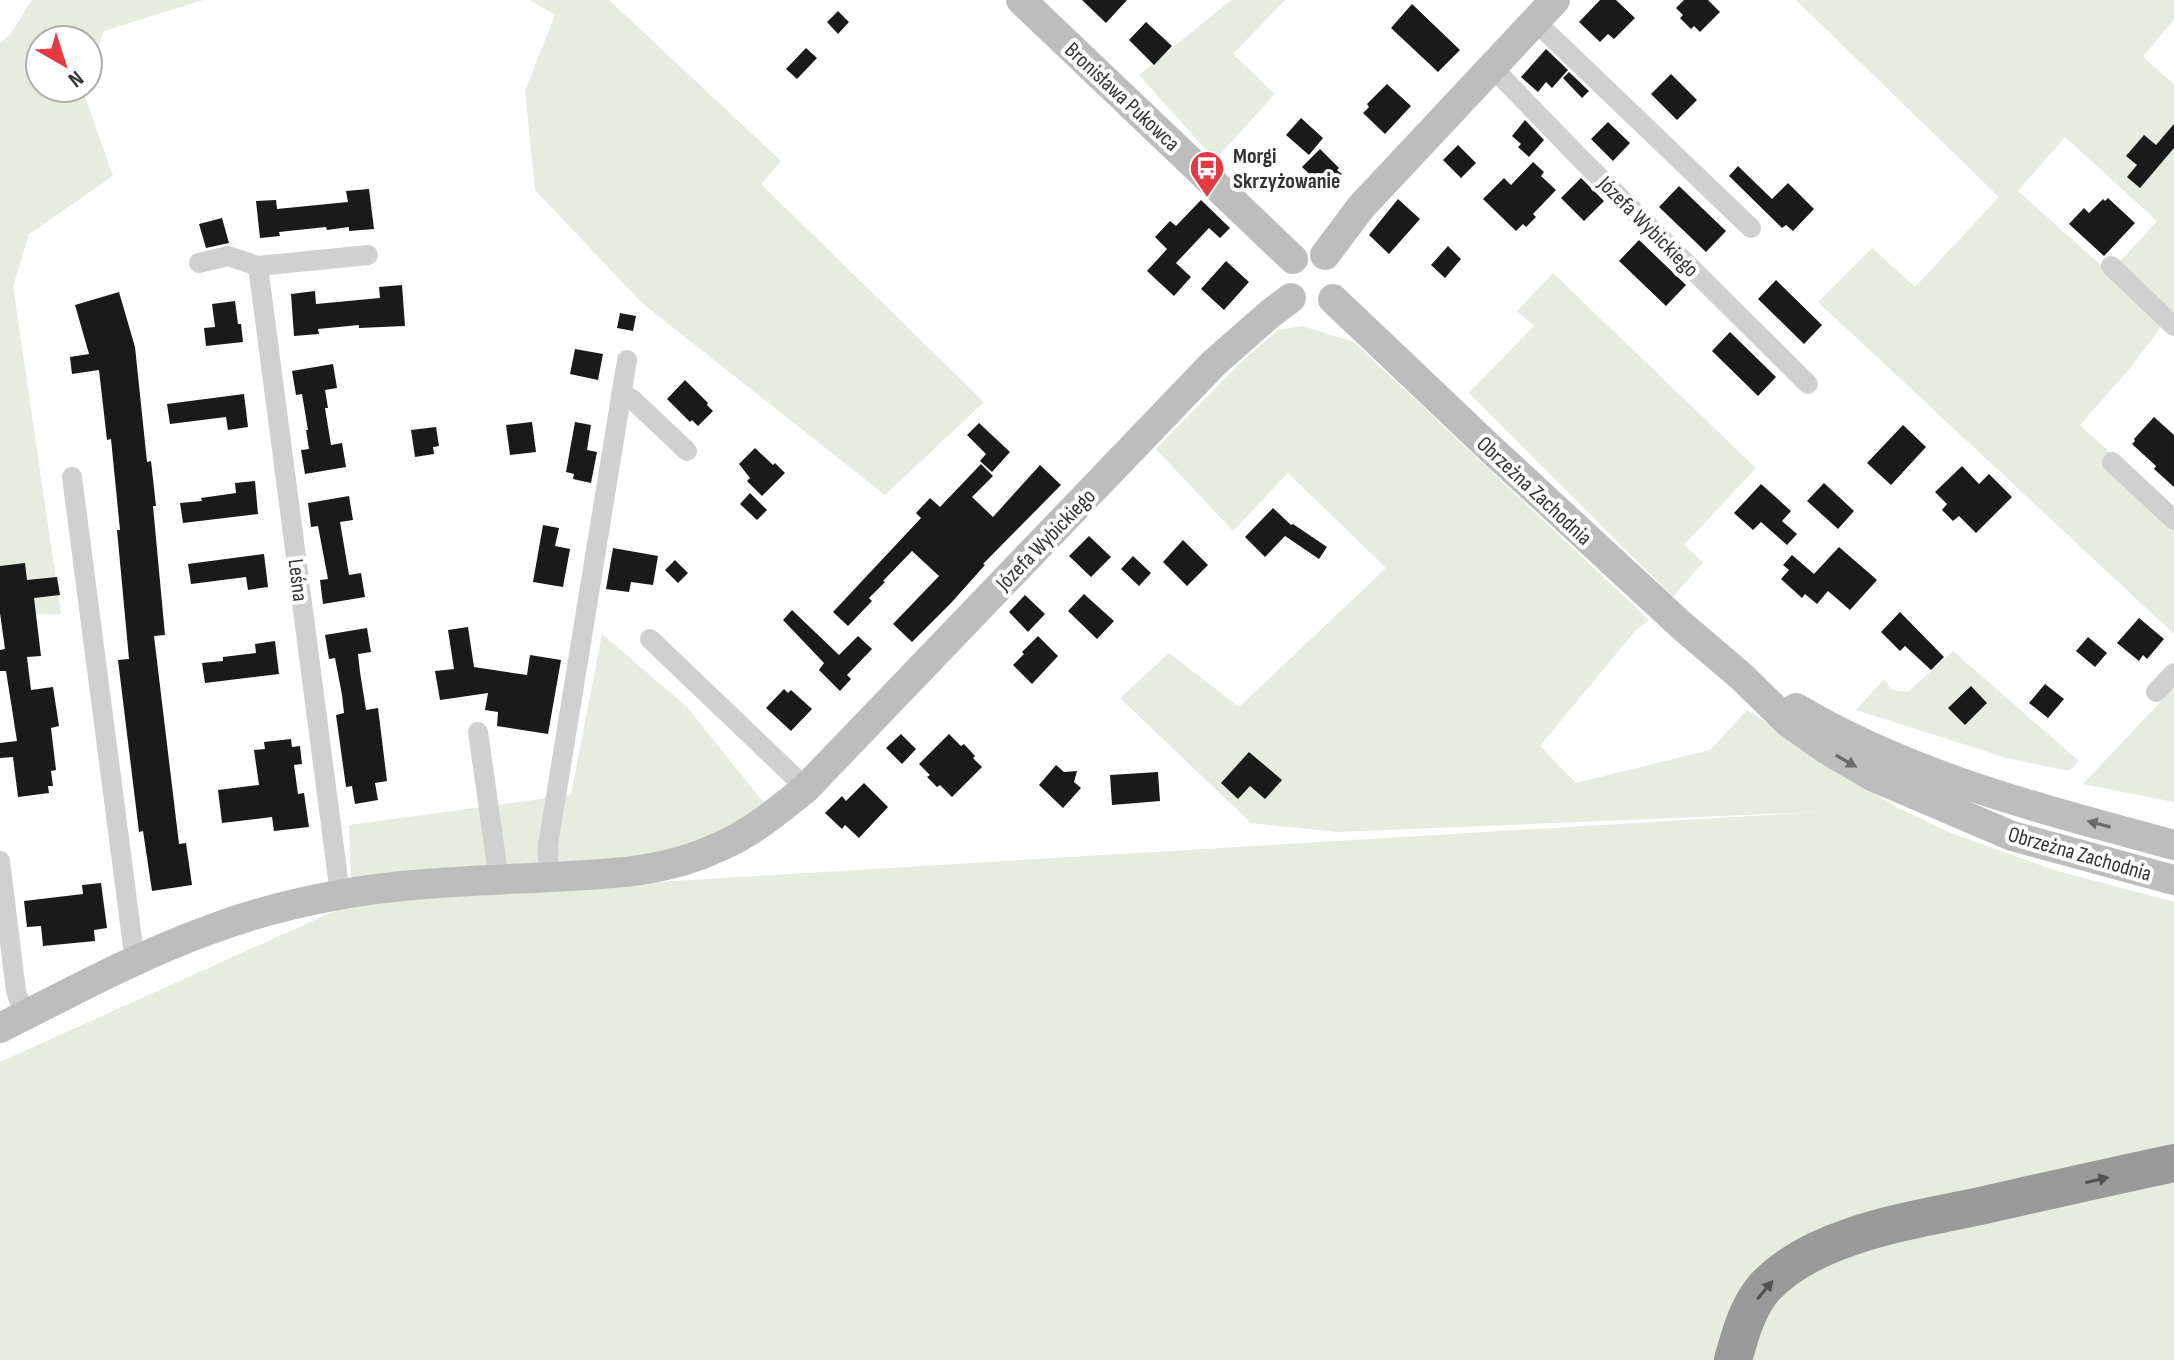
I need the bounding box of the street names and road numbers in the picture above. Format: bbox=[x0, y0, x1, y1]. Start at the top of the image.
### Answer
street label: Bronisława Pukowca bbox=[1059, 37, 1185, 157]
street label: Józefa Wybickiego bbox=[1591, 170, 1704, 283]
street label: Obrzeżna Zachodnia bbox=[1471, 431, 1597, 551]
street label: Józefa Wybickiego bbox=[990, 483, 1102, 598]
street label: Leśna bbox=[282, 557, 314, 603]
street label: Obrzeżna Zachodnia bbox=[2005, 821, 2154, 888]

